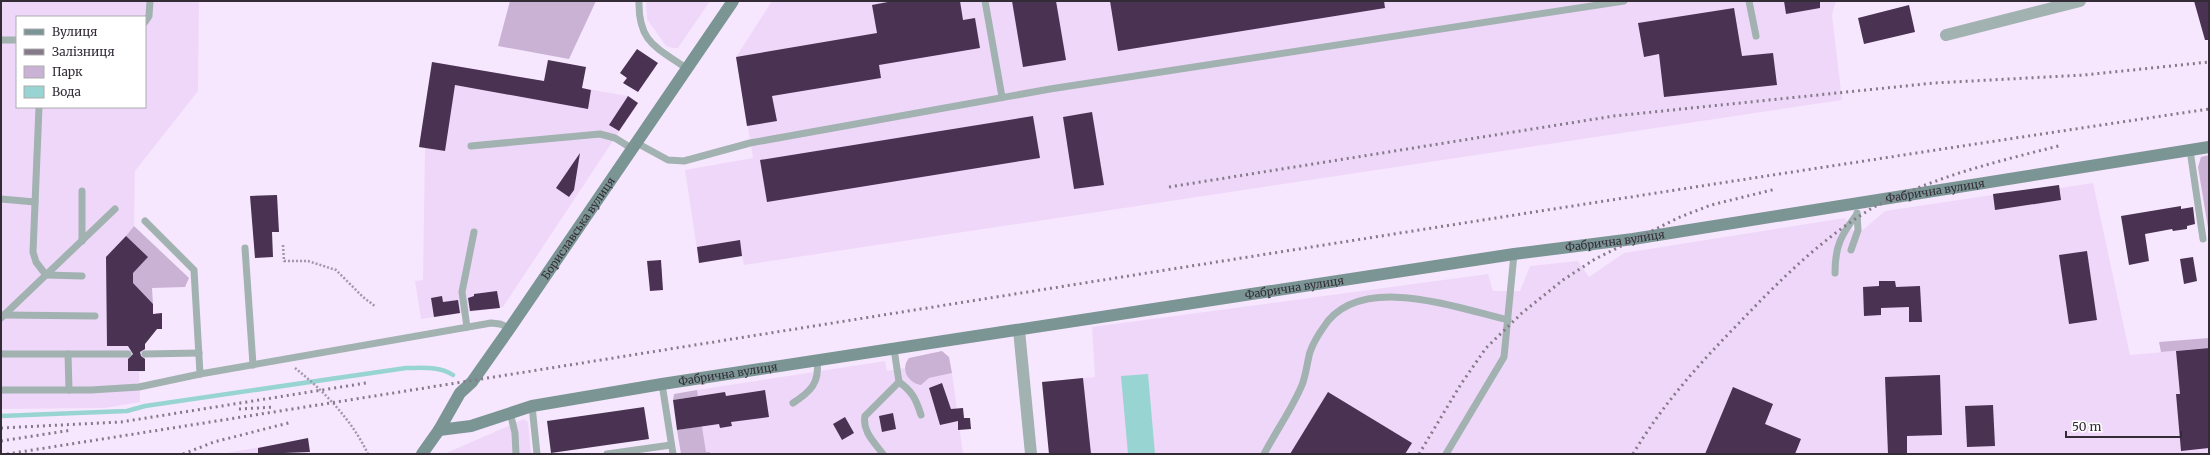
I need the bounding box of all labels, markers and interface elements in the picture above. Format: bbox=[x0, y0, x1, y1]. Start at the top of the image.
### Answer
legend bbox=[16, 16, 146, 108]
text: Вулиця bbox=[52, 24, 97, 39]
text: Залізниця bbox=[52, 44, 115, 59]
text: Парк bbox=[52, 64, 83, 79]
text: Вода bbox=[52, 84, 82, 99]
street label: Бориславська вулиця bbox=[538, 174, 618, 282]
street label: Фабрична вулиця bbox=[1885, 176, 1986, 206]
street label: Фабрична вулиця bbox=[1565, 227, 1666, 254]
street label: Фабрична вулиця bbox=[1244, 273, 1345, 302]
street label: Фабрична вулиця bbox=[677, 359, 779, 388]
scale bar bbox=[2066, 413, 2181, 439]
text: 50 m bbox=[2072, 419, 2101, 434]

